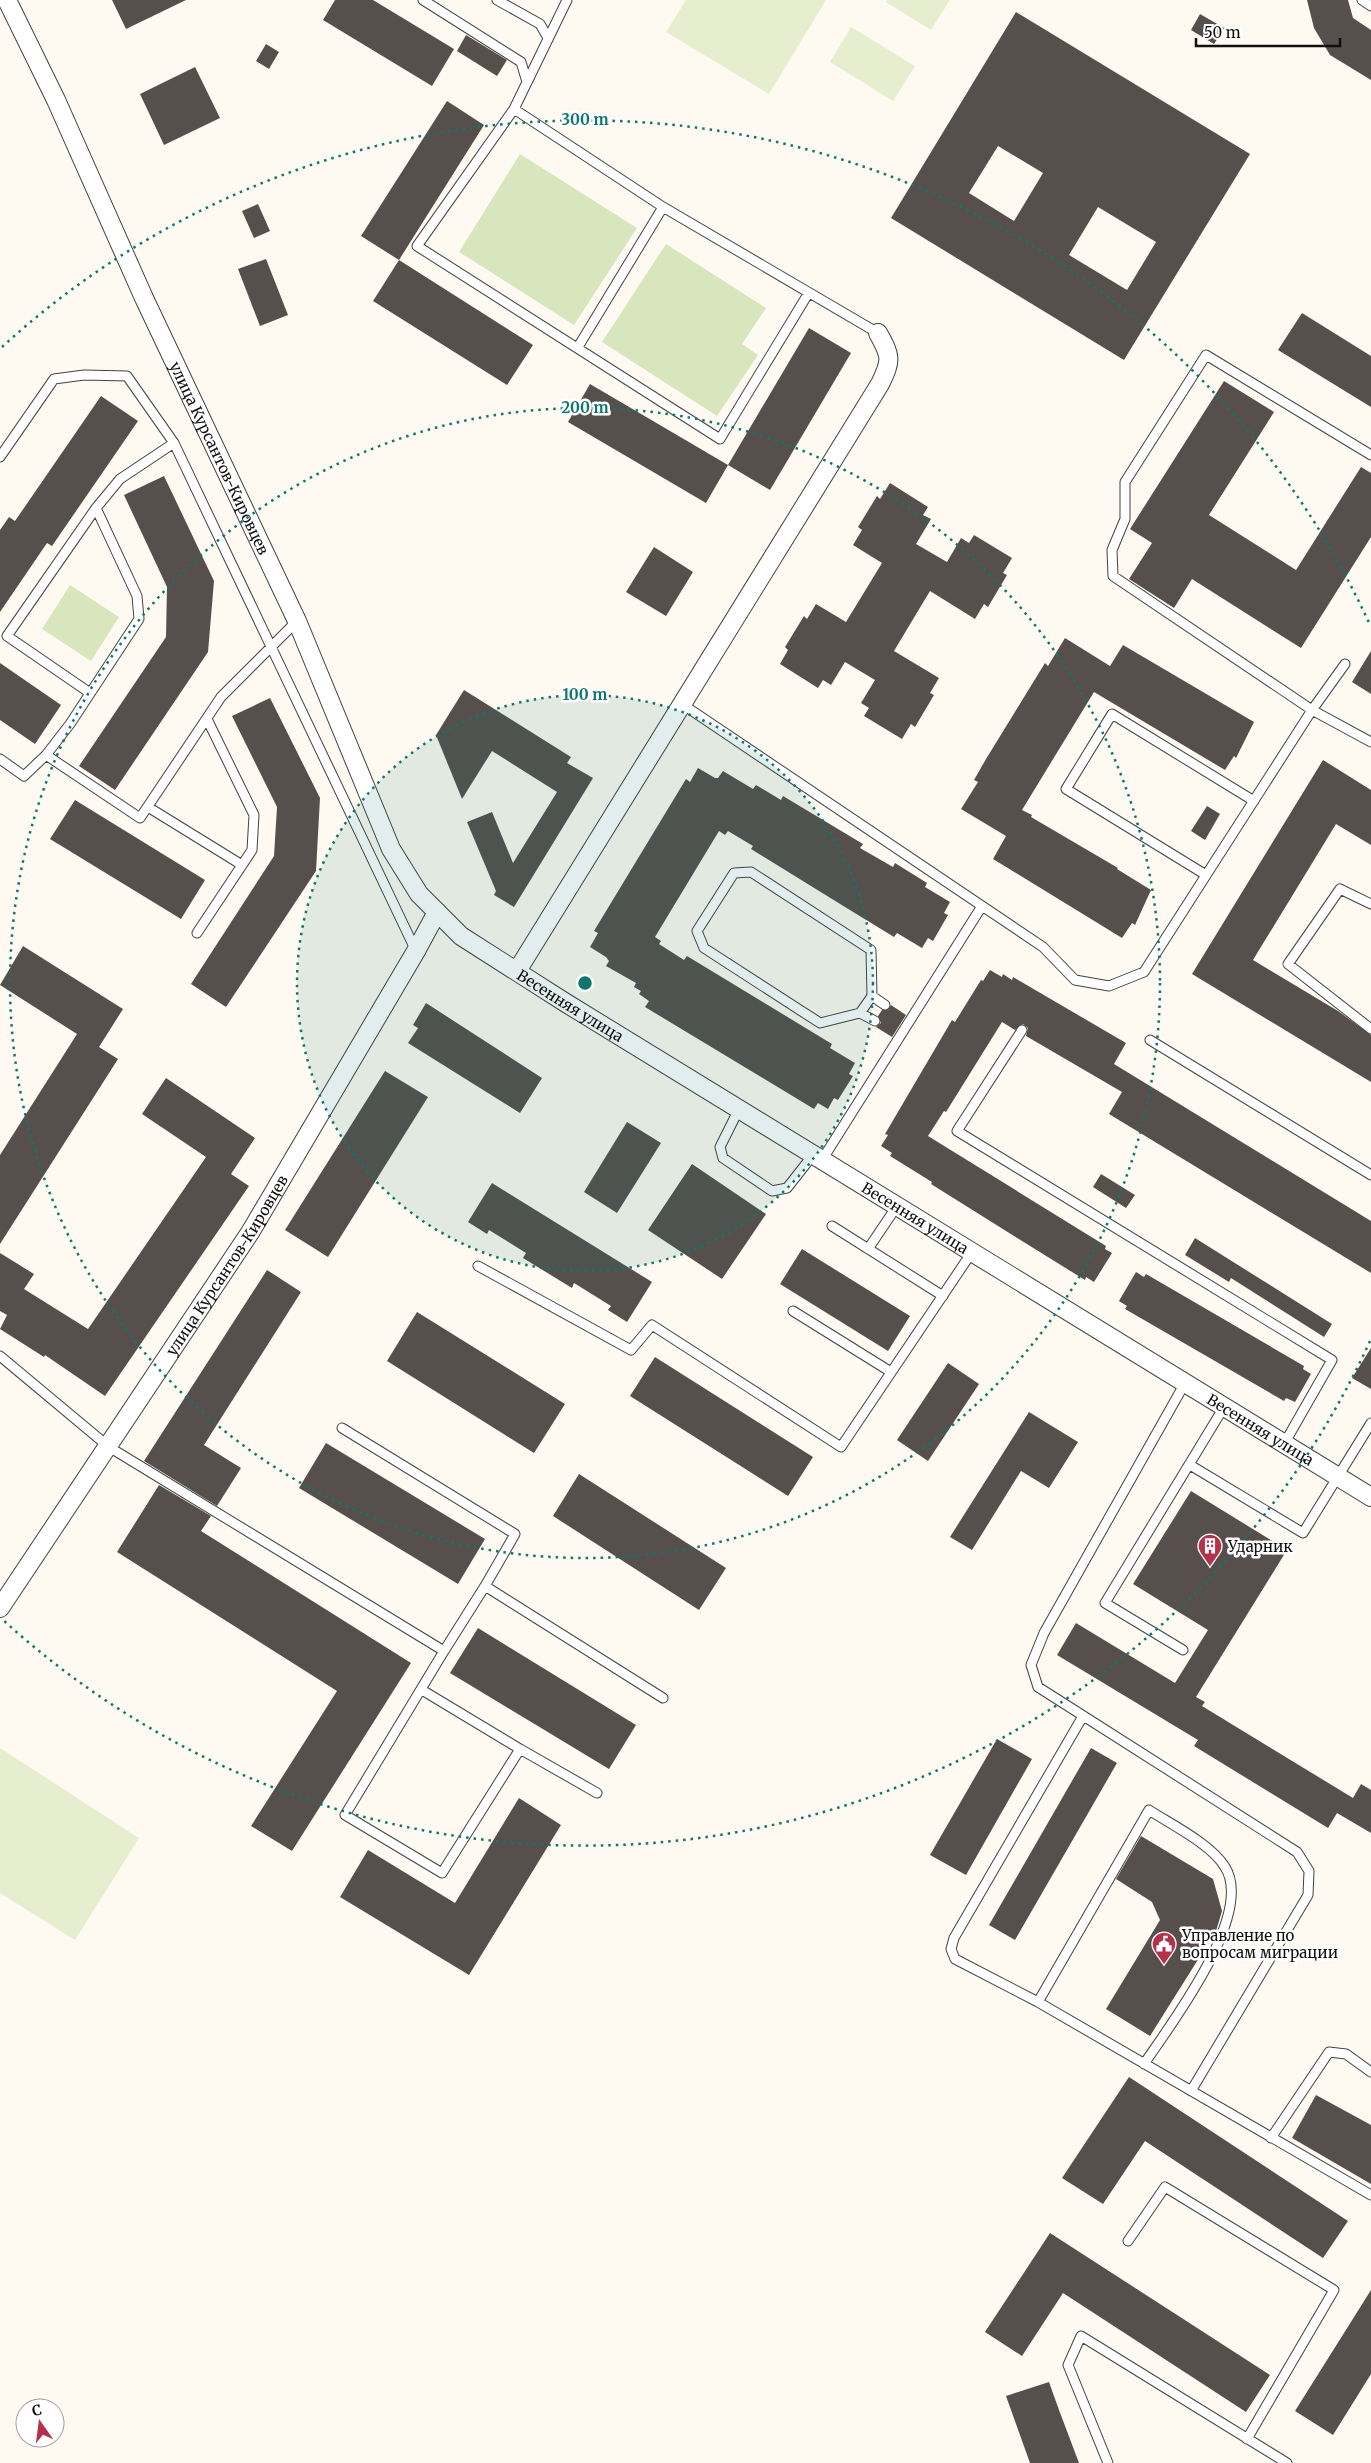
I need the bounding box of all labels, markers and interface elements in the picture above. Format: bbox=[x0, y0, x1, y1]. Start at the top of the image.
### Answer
scale bar bbox=[1196, 15, 1340, 47]
text: 50 m bbox=[1204, 23, 1241, 42]
text: 300 m bbox=[561, 110, 609, 129]
street label: улица Курсантов-Кировцев bbox=[166, 358, 274, 558]
text: 200 m bbox=[561, 398, 609, 417]
text: 100 m bbox=[563, 685, 607, 704]
street label: Весенняя улица bbox=[514, 965, 627, 1046]
centre of rings bbox=[576, 974, 594, 992]
street label: улица Курсантов-Кировцев bbox=[161, 1171, 292, 1359]
street label: Весенняя улица bbox=[859, 1177, 972, 1257]
street label: Весенняя улица bbox=[1204, 1389, 1318, 1469]
building icon: Ударник bbox=[1197, 1533, 1223, 1567]
place label: Ударник bbox=[1227, 1537, 1293, 1556]
place label: Управление по вопросам миграции bbox=[1181, 1926, 1338, 1962]
public building icon: Управление по вопросам миграции bbox=[1151, 1931, 1177, 1965]
north arrow bbox=[15, 2398, 65, 2448]
text: С bbox=[30, 2401, 44, 2420]

